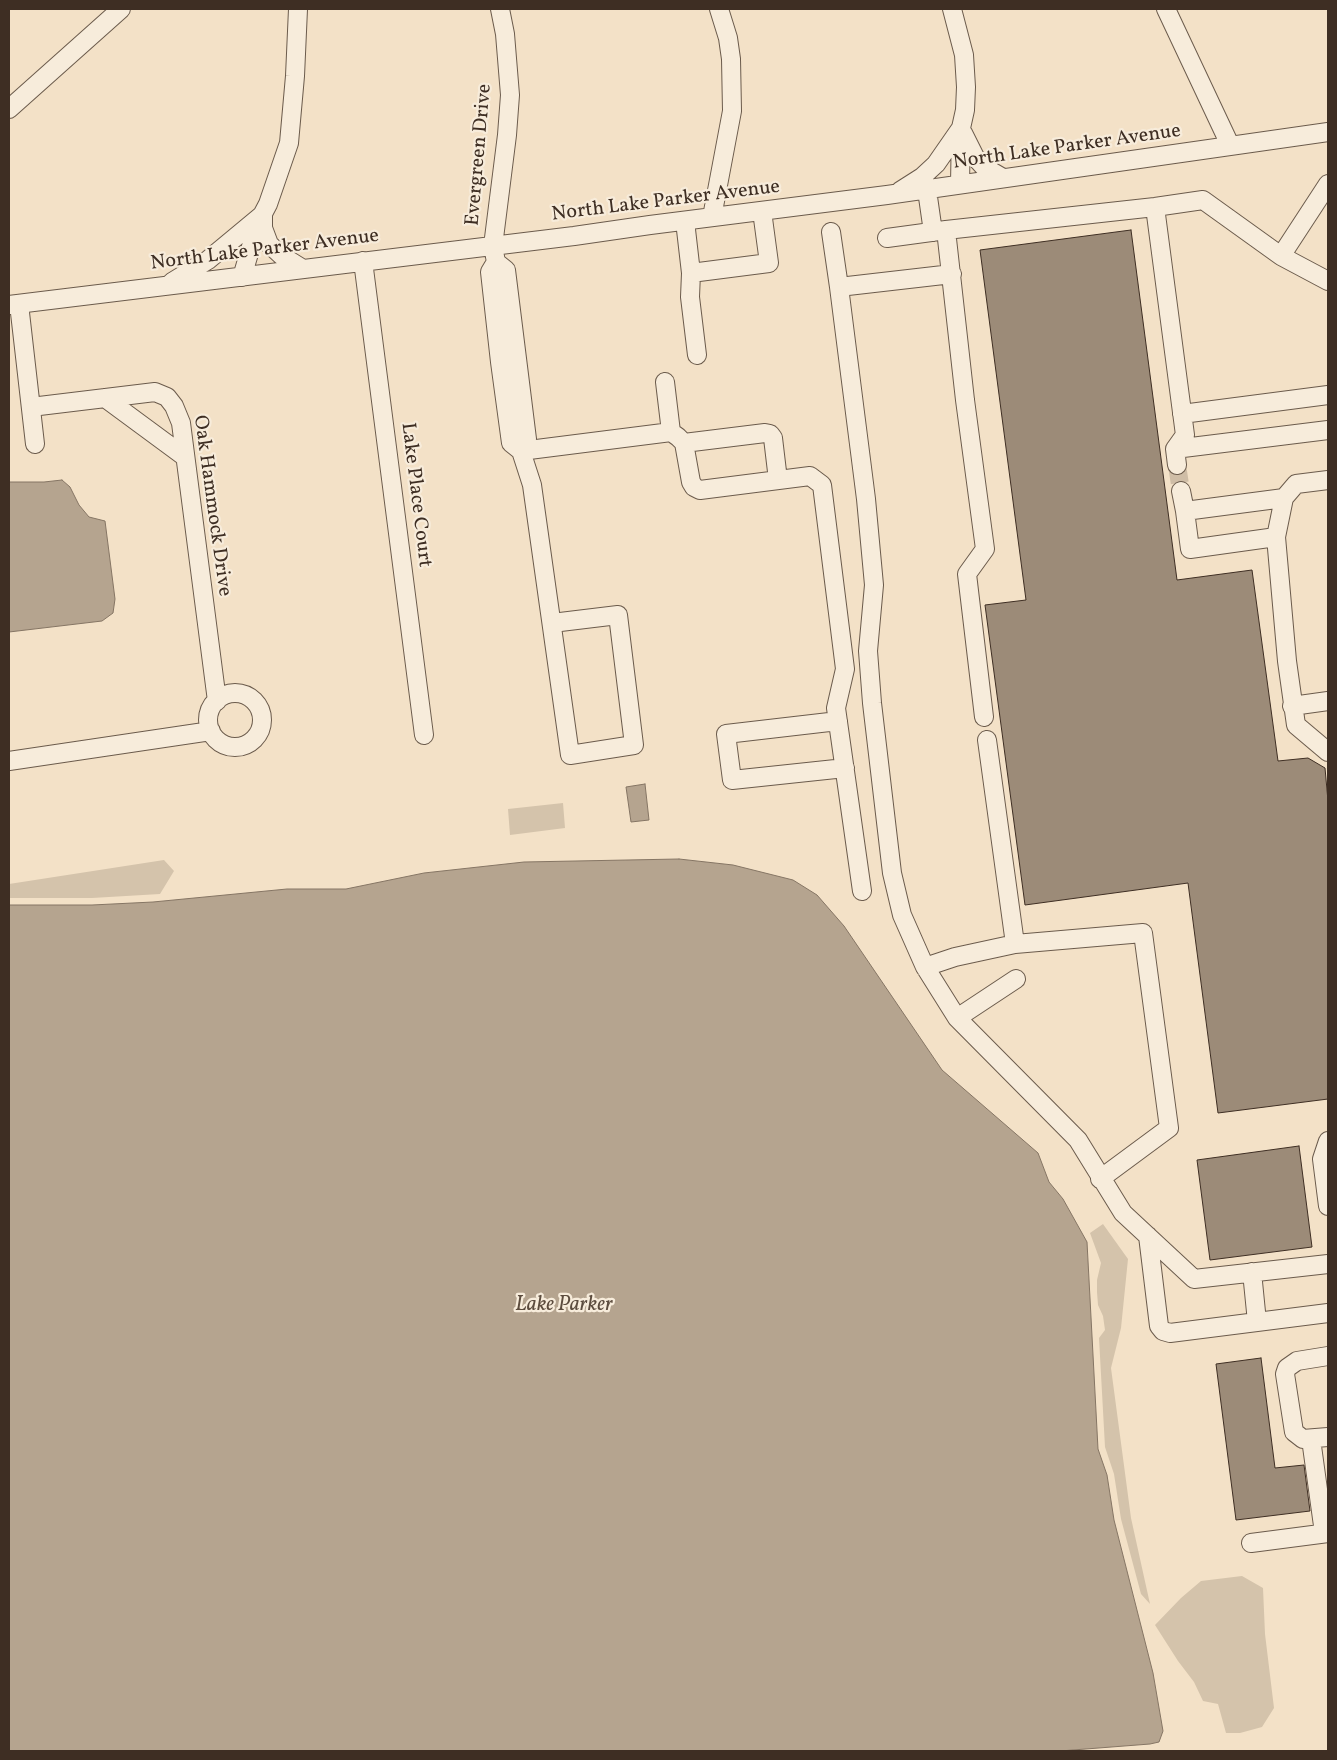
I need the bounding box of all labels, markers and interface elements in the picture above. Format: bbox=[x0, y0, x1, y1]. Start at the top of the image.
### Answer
street label: Evergreen Drive bbox=[462, 83, 498, 227]
street label: North Lake Parker Avenue bbox=[952, 120, 1182, 176]
street label: North Lake Parker Avenue bbox=[550, 176, 782, 228]
street label: North Lake Parker Avenue bbox=[149, 225, 381, 277]
street label: Oak Hammock Drive bbox=[186, 414, 236, 598]
street label: Lake Place Court bbox=[394, 421, 436, 569]
water label: Lake Parker bbox=[515, 1293, 613, 1319]

